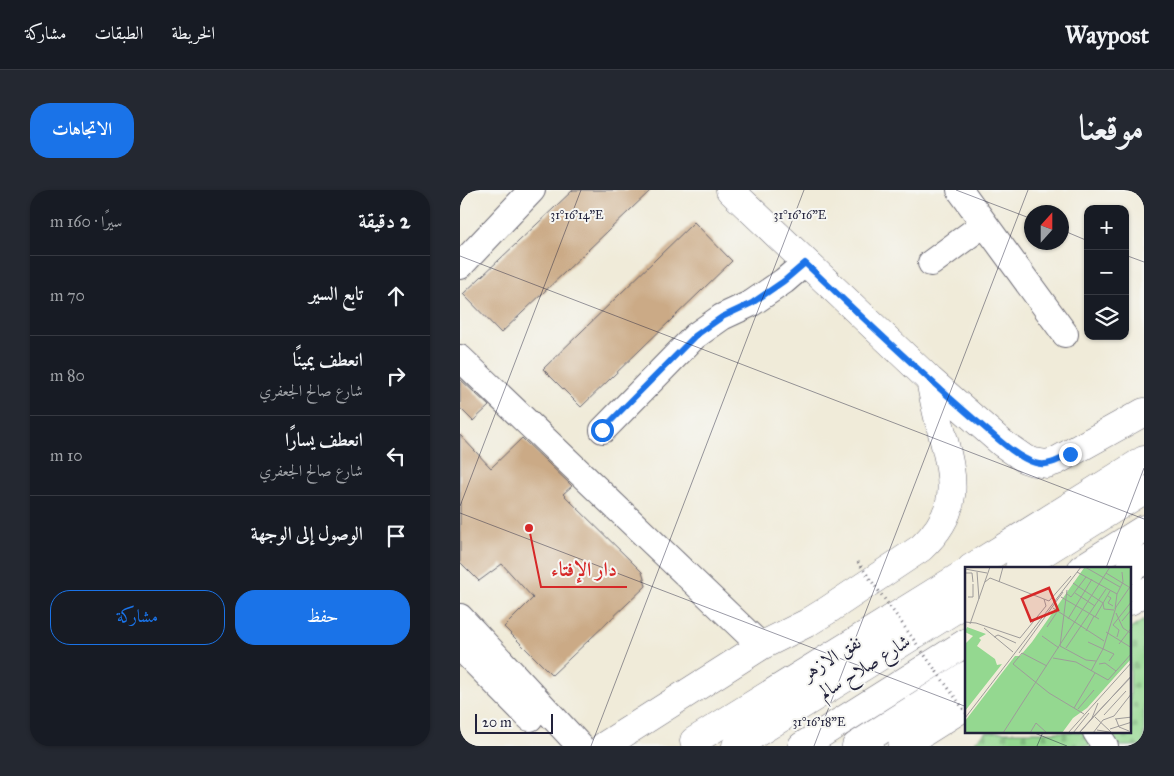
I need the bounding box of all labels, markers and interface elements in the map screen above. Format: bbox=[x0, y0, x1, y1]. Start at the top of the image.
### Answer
text: Waypost bbox=[1065, 20, 1149, 50]
text: مشاركة bbox=[25, 22, 66, 44]
text: الطبقات bbox=[94, 22, 143, 44]
text: الخريطة bbox=[171, 22, 215, 44]
button: الاتجاهات bbox=[30, 103, 134, 158]
text: موقعنا bbox=[1079, 106, 1144, 149]
north arrow bbox=[1024, 205, 1069, 250]
map controls bbox=[1084, 205, 1129, 340]
button: + bbox=[1084, 205, 1129, 250]
text: 2 دقيقة bbox=[358, 208, 410, 234]
text: 31°16'14"E bbox=[550, 208, 604, 222]
text: 31°16'16"E bbox=[774, 208, 827, 222]
text: سيرًا · 160 m bbox=[50, 212, 122, 231]
button: − bbox=[1084, 250, 1129, 295]
text: تابع السير bbox=[309, 282, 363, 305]
icon: ahead bbox=[382, 282, 410, 310]
text: 70 m bbox=[50, 286, 85, 305]
button: layers bbox=[1084, 295, 1129, 340]
text: انعطف يمينًا bbox=[293, 348, 363, 371]
icon: right bbox=[382, 362, 410, 390]
text: 80 m bbox=[50, 366, 85, 385]
text: شارع صالح الجعفري bbox=[259, 381, 363, 400]
route start bbox=[591, 419, 614, 442]
text: انعطف يسارًا bbox=[285, 428, 363, 451]
icon: left bbox=[382, 442, 410, 470]
route end bbox=[1059, 443, 1082, 466]
text: 10 m bbox=[50, 446, 82, 465]
text: شارع صالح الجعفري bbox=[259, 461, 363, 480]
text: الوصول إلى الوجهة bbox=[251, 522, 363, 545]
icon: arrive bbox=[382, 522, 410, 550]
callout: دار الإفتاء bbox=[541, 552, 627, 587]
text: دار الإفتاء bbox=[551, 557, 617, 584]
inset map bbox=[965, 567, 1132, 734]
button: مشاركة bbox=[50, 590, 225, 645]
button: حفظ bbox=[235, 590, 410, 645]
street label: شارع صلاح سالم bbox=[814, 629, 917, 709]
street label: نفق الازهر bbox=[796, 630, 866, 686]
scale bar bbox=[475, 711, 552, 734]
text: 20 m bbox=[482, 714, 512, 731]
text: 31°16'18"E bbox=[792, 715, 846, 729]

